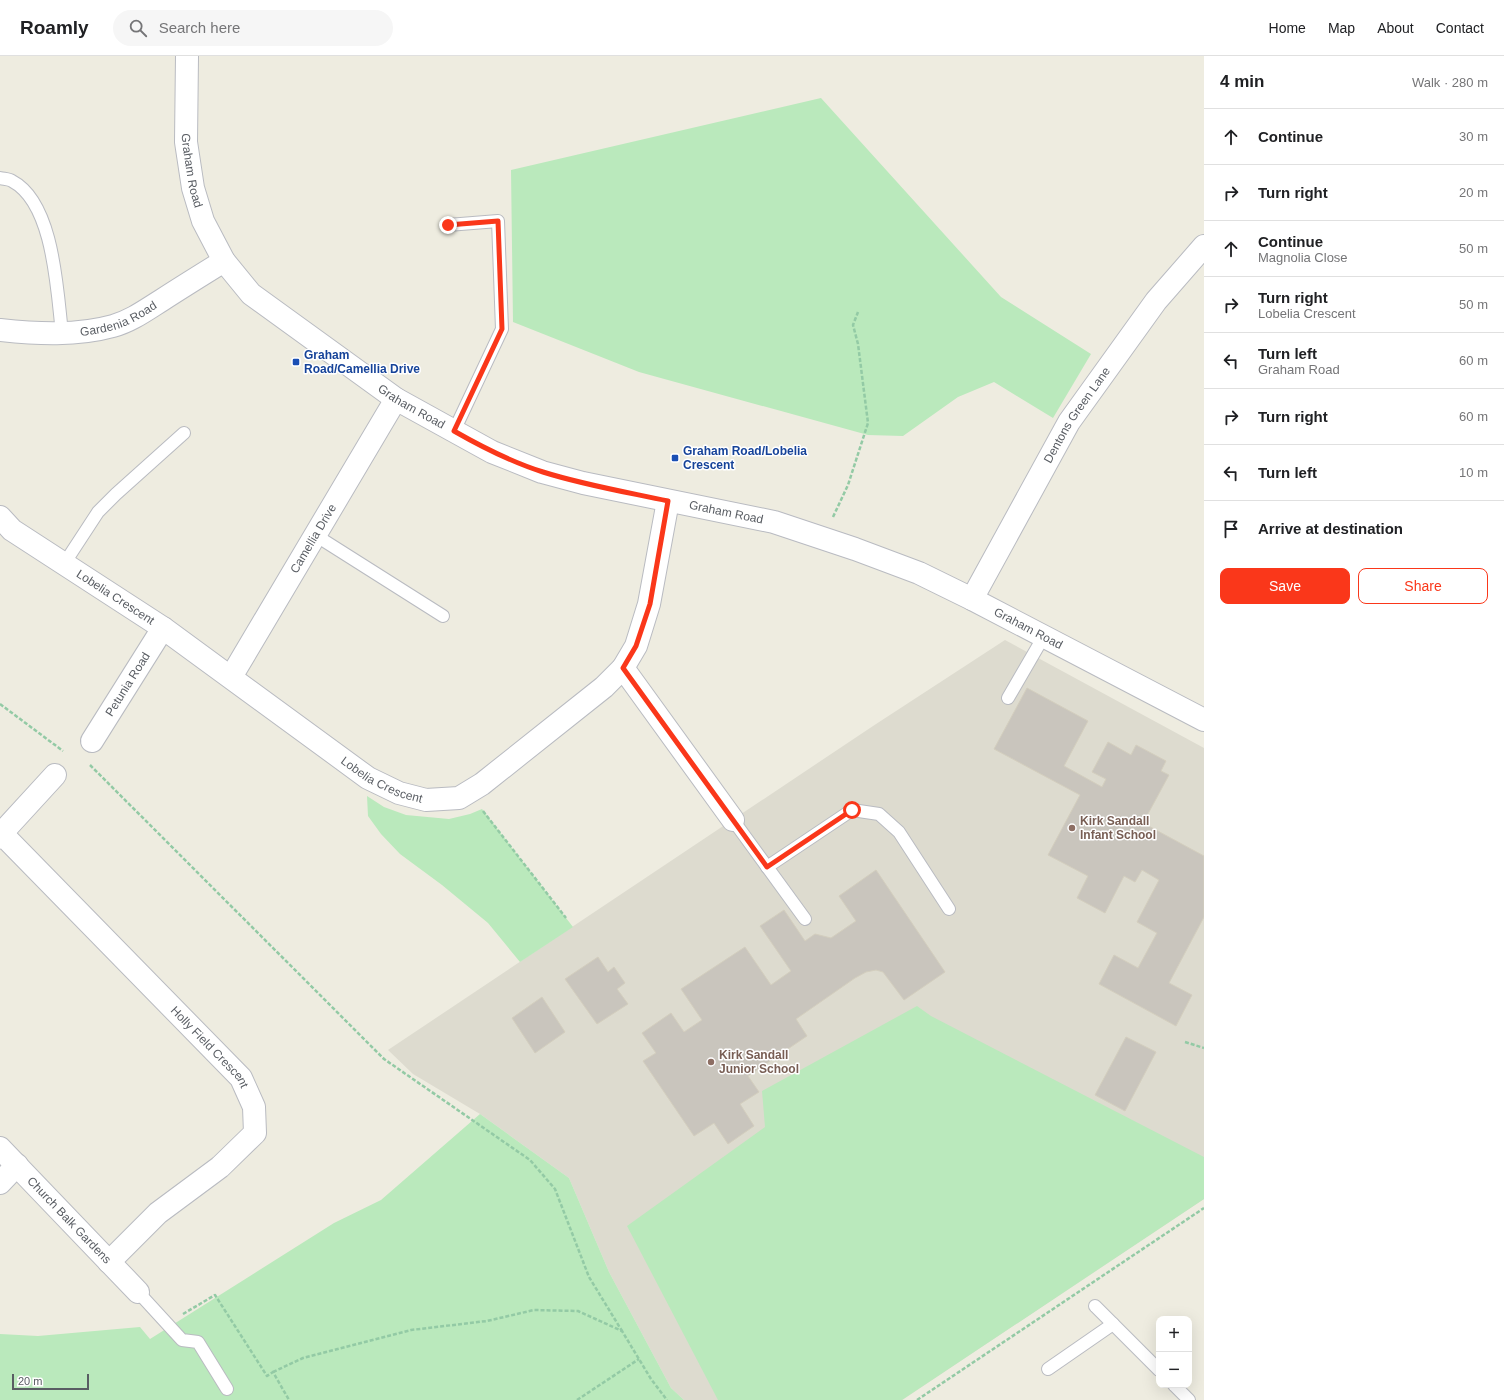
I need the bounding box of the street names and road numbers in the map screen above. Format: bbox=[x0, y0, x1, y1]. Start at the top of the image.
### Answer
street label: Graham Road bbox=[179, 133, 206, 209]
street label: Gardenia Road bbox=[79, 298, 159, 339]
street label: Dentons Green Lane bbox=[1041, 364, 1113, 465]
street label: Graham Road bbox=[375, 381, 447, 432]
street label: Graham Road bbox=[688, 498, 765, 527]
street label: Camellia Drive bbox=[287, 501, 339, 576]
street label: Lobelia Crescent bbox=[74, 567, 158, 628]
street label: Graham Road bbox=[992, 605, 1065, 652]
street label: Petunia Road bbox=[102, 650, 153, 719]
street label: Lobelia Crescent bbox=[338, 754, 425, 806]
street label: Holly Field Crescent bbox=[168, 1003, 252, 1091]
street label: Church Balk Gardens bbox=[24, 1174, 114, 1267]

